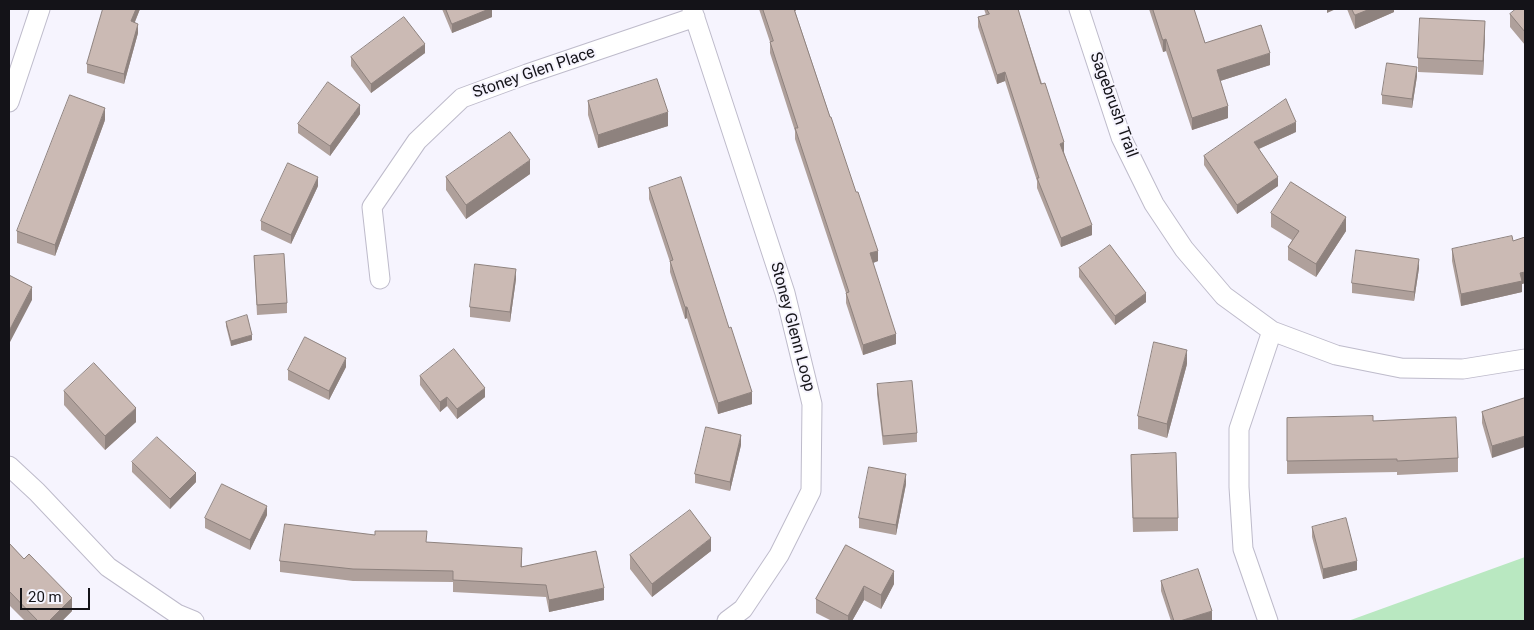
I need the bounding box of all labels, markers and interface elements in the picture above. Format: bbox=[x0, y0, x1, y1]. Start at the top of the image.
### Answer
street label: Stoney Glen Place bbox=[470, 43, 598, 103]
street label: Sagebrush Trail bbox=[1085, 50, 1141, 160]
street label: Stoney Glenn Loop bbox=[765, 260, 819, 394]
scale bar bbox=[22, 578, 92, 610]
text: 20 m bbox=[28, 588, 62, 606]

